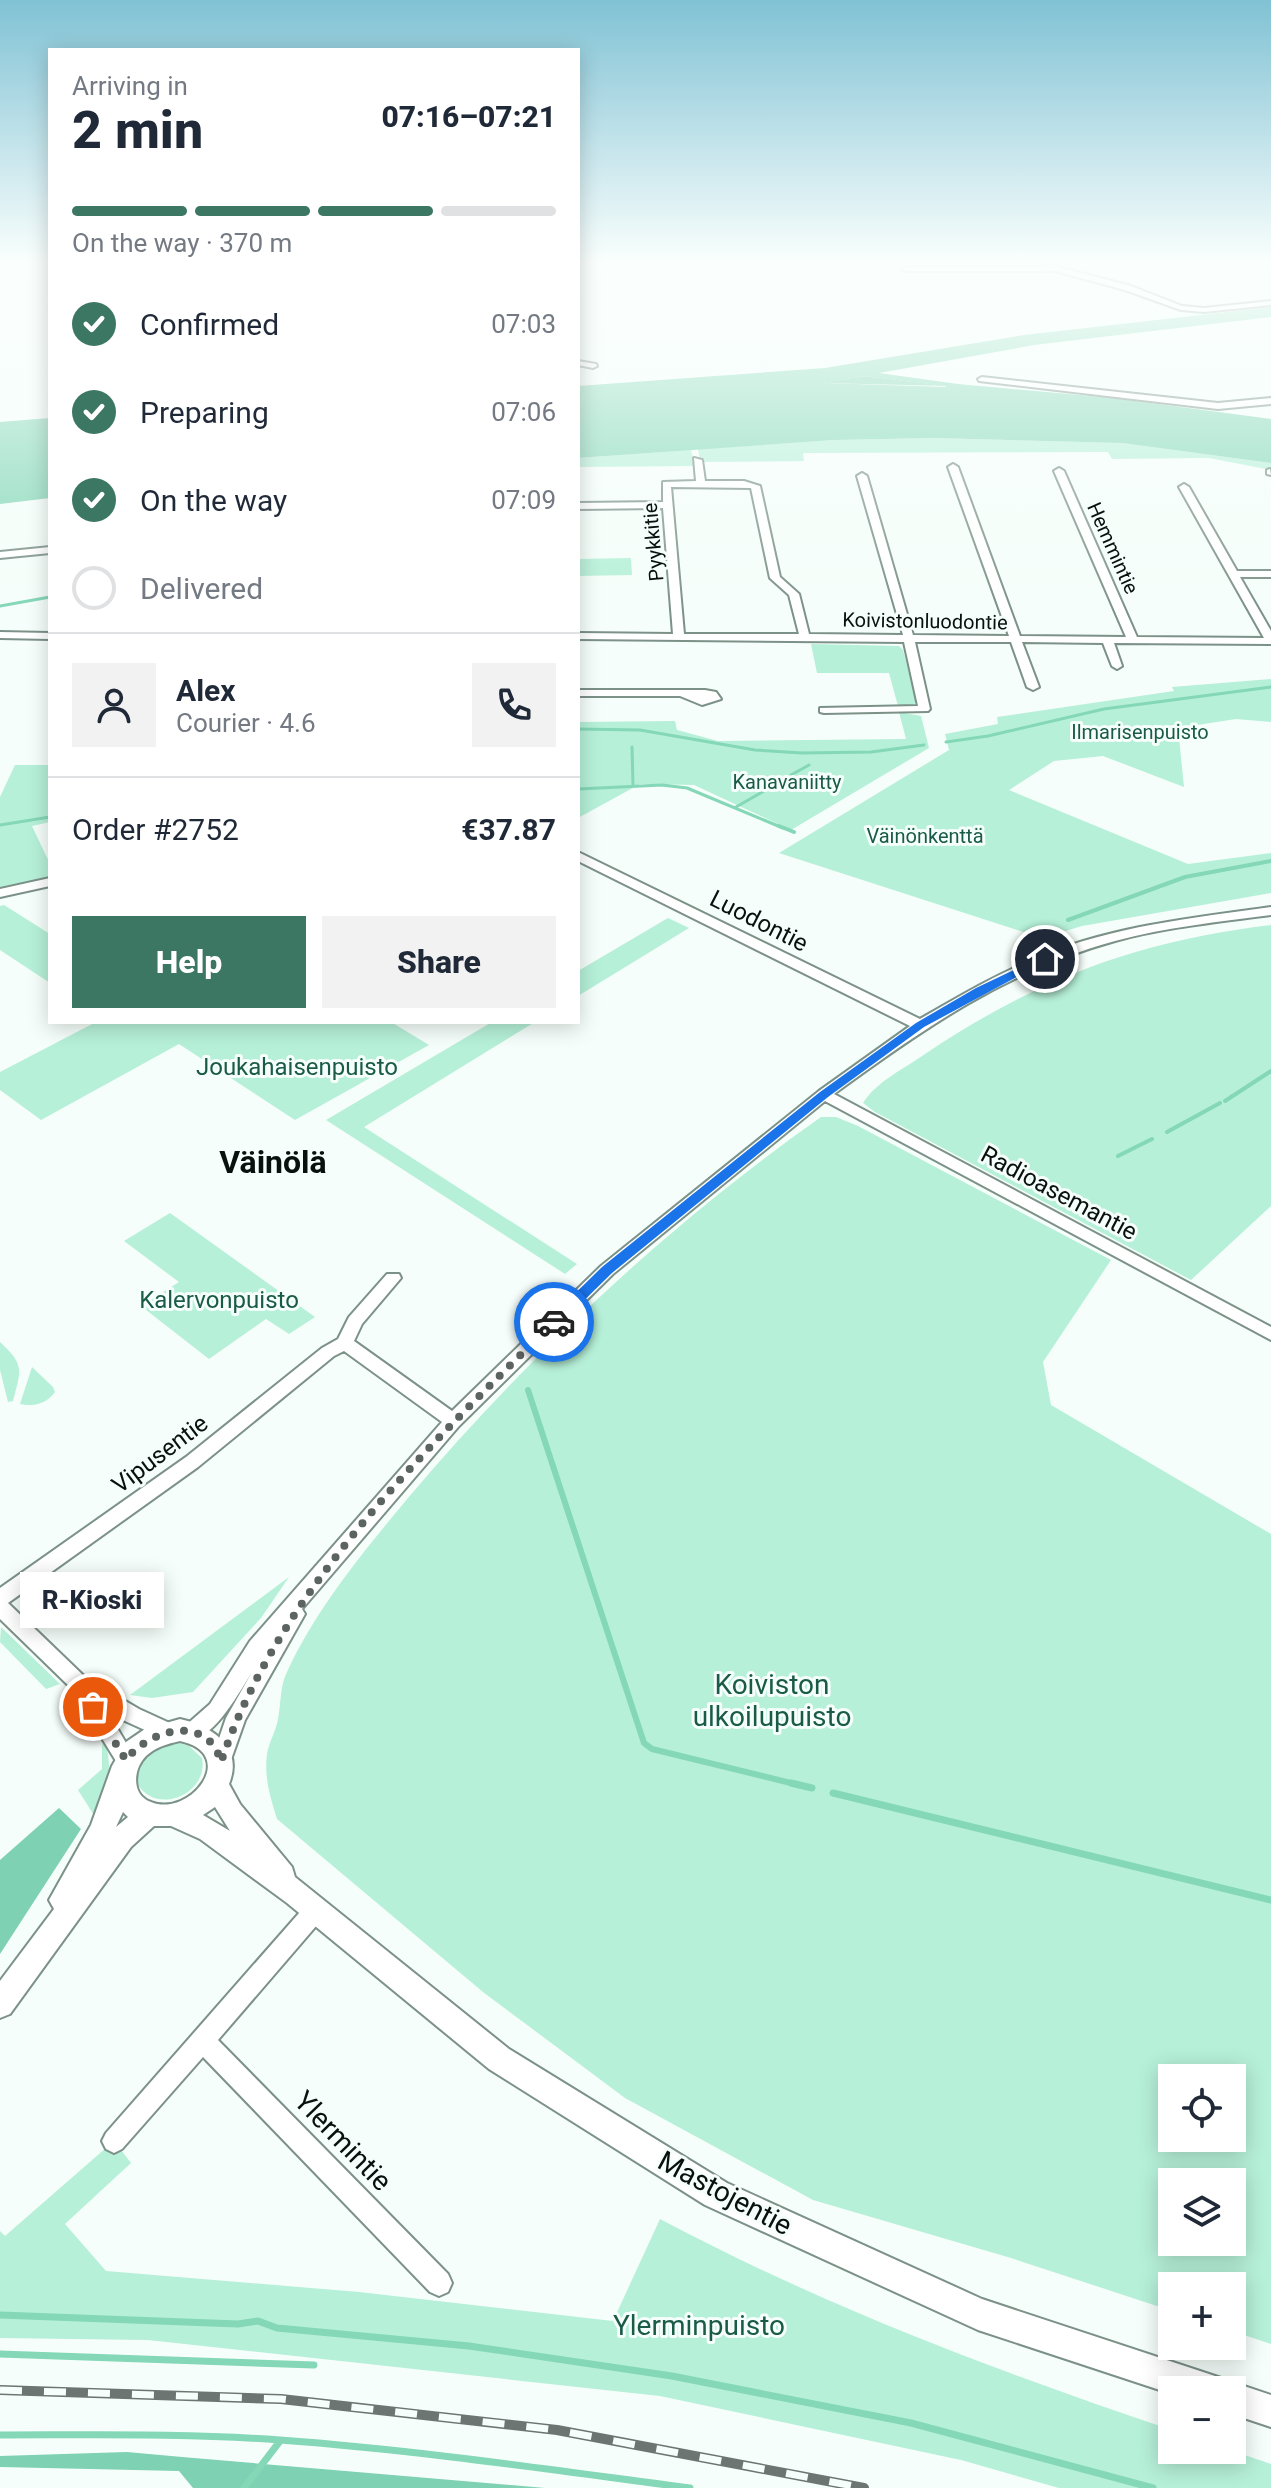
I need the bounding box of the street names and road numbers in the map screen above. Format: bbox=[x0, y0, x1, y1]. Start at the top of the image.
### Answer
street label: Hemmintie bbox=[1082, 498, 1144, 598]
street label: Pyykkitie bbox=[638, 502, 668, 582]
street label: Koivistonluodontie bbox=[842, 608, 1008, 634]
street label: Luodontie bbox=[705, 884, 813, 958]
street label: Radioasemantie bbox=[976, 1140, 1142, 1246]
street label: Vipusentie bbox=[107, 1409, 213, 1499]
street label: Ylermintie bbox=[288, 2084, 398, 2198]
street label: Mastojentie bbox=[652, 2144, 798, 2242]

